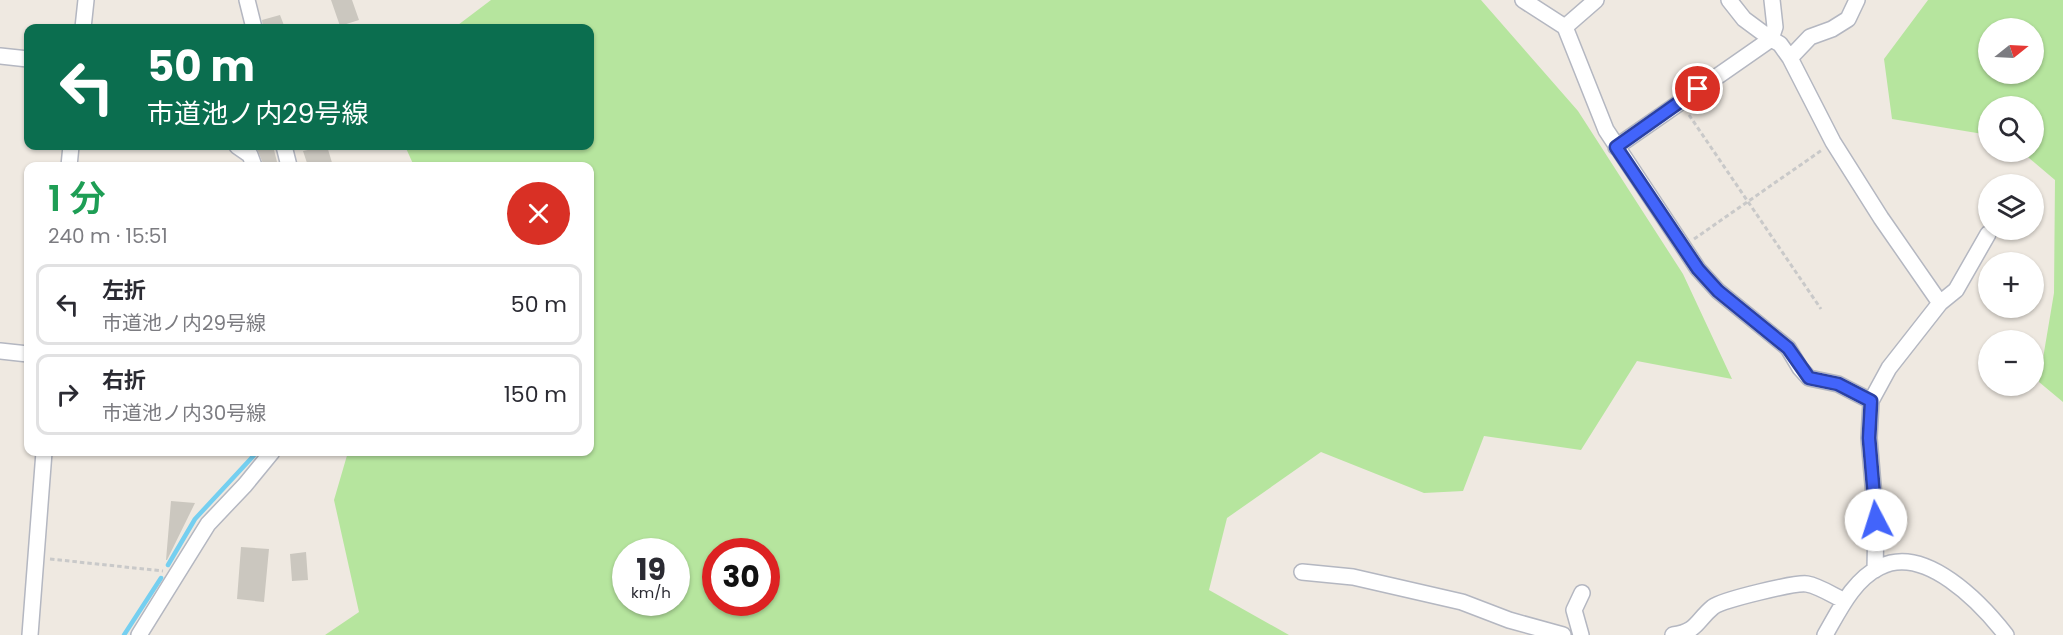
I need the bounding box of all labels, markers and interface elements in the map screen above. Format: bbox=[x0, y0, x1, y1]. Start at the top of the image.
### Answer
north arrow bbox=[1978, 18, 2044, 84]
map controls bbox=[1978, 18, 2044, 396]
text: 50 m bbox=[147, 37, 255, 96]
icon: left bbox=[48, 48, 126, 126]
pin bbox=[1672, 63, 1723, 114]
icon: arrive bbox=[1681, 72, 1714, 105]
text: 市道池ノ内29号線 bbox=[147, 95, 369, 132]
button: search bbox=[1978, 96, 2044, 162]
text: 1 分 bbox=[48, 173, 106, 224]
button: layers bbox=[1978, 174, 2044, 240]
button: close bbox=[507, 182, 570, 245]
text: 240 m · 15:51 bbox=[48, 222, 168, 250]
button: + bbox=[1978, 252, 2044, 318]
text: 左折 bbox=[102, 275, 146, 306]
icon: left bbox=[51, 288, 84, 321]
text: 50 m bbox=[511, 289, 567, 320]
text: 市道池ノ内29号線 bbox=[102, 309, 266, 337]
button: − bbox=[1978, 330, 2044, 396]
text: 右折 bbox=[102, 365, 146, 396]
icon: right bbox=[51, 378, 84, 411]
text: 150 m bbox=[504, 379, 567, 410]
text: 市道池ノ内30号線 bbox=[102, 399, 266, 427]
position arrow bbox=[1844, 488, 1908, 552]
speed limit sign: 30 bbox=[702, 538, 780, 616]
text: 19 bbox=[636, 548, 666, 591]
text: km/h bbox=[631, 582, 671, 603]

